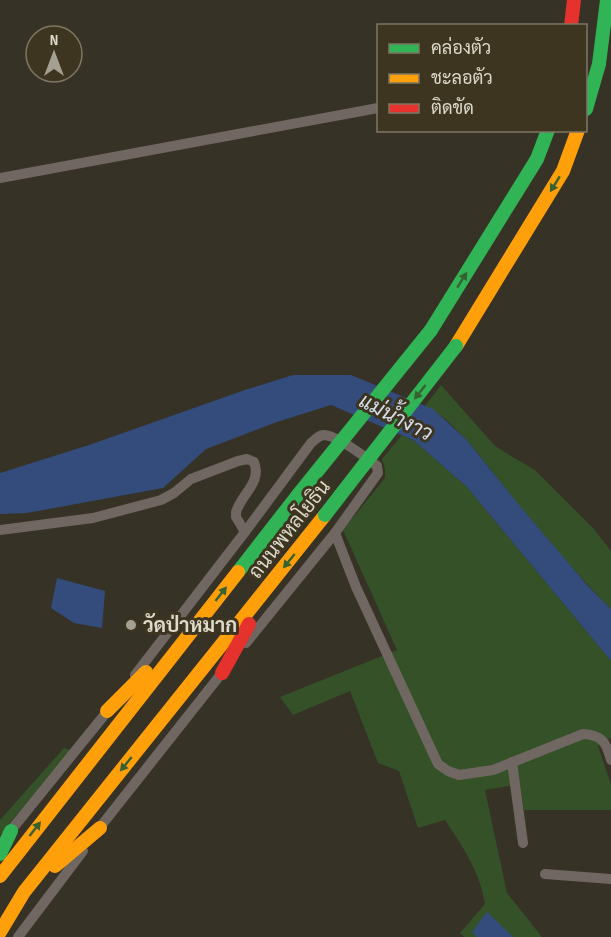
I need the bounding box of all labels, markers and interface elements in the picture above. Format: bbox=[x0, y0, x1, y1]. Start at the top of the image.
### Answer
north arrow bbox=[24, 24, 84, 84]
legend bbox=[377, 24, 587, 132]
text: N bbox=[50, 31, 58, 50]
text: คล่องตัว bbox=[431, 36, 491, 59]
text: ชะลอตัว bbox=[431, 67, 493, 89]
text: ติดขัด bbox=[431, 97, 474, 119]
one-way arrow bbox=[549, 176, 560, 192]
one-way arrow bbox=[456, 272, 467, 288]
water label: แม่น้ำงาว bbox=[355, 383, 439, 447]
one-way arrow bbox=[413, 384, 426, 400]
street label: ถนนพหลโยธิน bbox=[242, 474, 336, 584]
one-way arrow bbox=[283, 553, 295, 568]
one-way arrow bbox=[214, 586, 227, 602]
place label: วัดป่าหมาก bbox=[143, 612, 237, 638]
marker: วัดป่าหมาก bbox=[124, 618, 138, 632]
one-way arrow bbox=[120, 756, 133, 772]
one-way arrow bbox=[28, 822, 40, 837]

